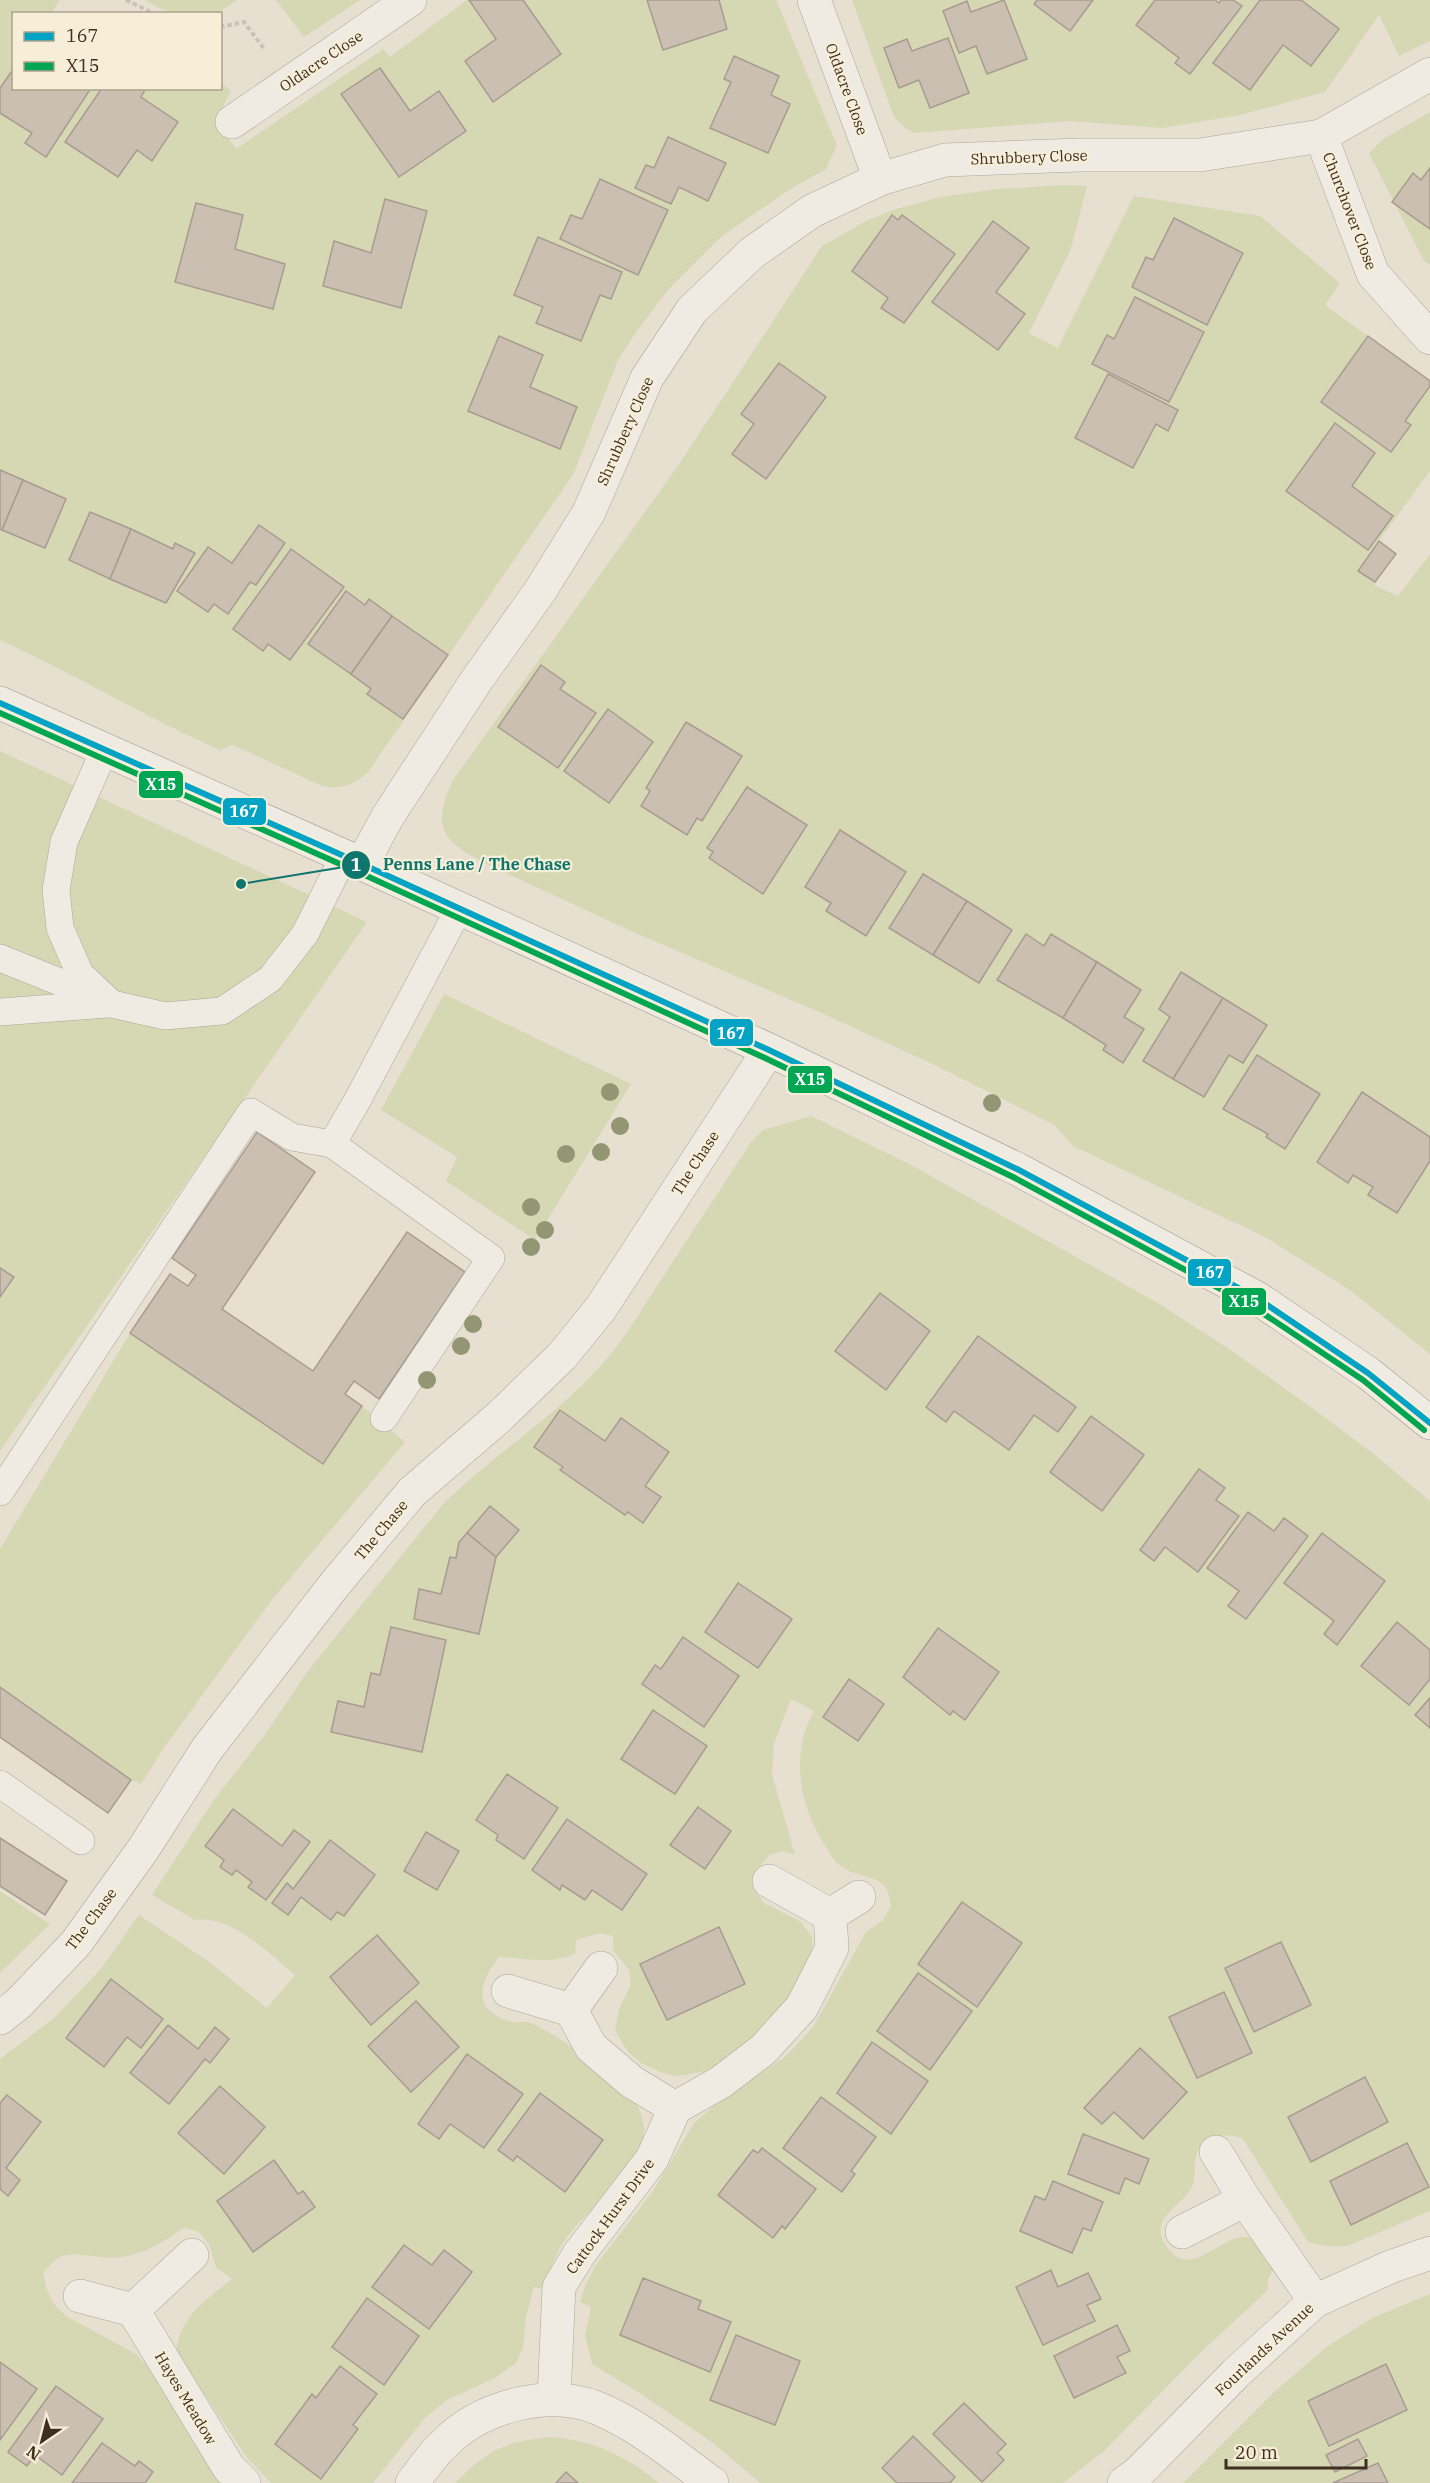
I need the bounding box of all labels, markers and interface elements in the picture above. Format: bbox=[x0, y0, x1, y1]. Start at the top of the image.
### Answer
legend bbox=[12, 12, 222, 90]
text: 167 bbox=[66, 24, 98, 47]
street label: Oldacre Close bbox=[276, 26, 366, 96]
street label: Oldacre Close bbox=[822, 40, 872, 138]
text: X15 bbox=[66, 54, 100, 77]
street label: Shrubbery Close bbox=[970, 145, 1088, 169]
street label: Churchover Close bbox=[1319, 149, 1381, 273]
street label: Shrubbery Close bbox=[592, 374, 658, 488]
line badge: X15 bbox=[138, 770, 184, 799]
text: X15 bbox=[146, 774, 176, 794]
line badge: 167 bbox=[222, 797, 267, 826]
text: 167 bbox=[230, 801, 258, 821]
callout: Penns Lane / The Chase bbox=[341, 848, 583, 882]
text: 1 bbox=[351, 853, 362, 876]
text: Penns Lane / The Chase bbox=[383, 854, 571, 874]
line badge: 167 bbox=[709, 1018, 754, 1047]
text: 167 bbox=[717, 1023, 745, 1043]
line badge: X15 bbox=[787, 1065, 833, 1094]
text: X15 bbox=[795, 1069, 825, 1089]
street label: The Chase bbox=[667, 1127, 723, 1199]
line badge: 167 bbox=[1187, 1258, 1232, 1287]
text: 167 bbox=[1196, 1262, 1224, 1282]
line badge: X15 bbox=[1221, 1287, 1267, 1316]
text: X15 bbox=[1229, 1291, 1259, 1311]
street label: The Chase bbox=[350, 1496, 412, 1564]
street label: The Chase bbox=[61, 1884, 121, 1954]
street label: Cattock Hurst Drive bbox=[562, 2154, 658, 2278]
street label: Fourlands Avenue bbox=[1211, 2298, 1317, 2400]
street label: Hayes Meadow bbox=[151, 2348, 221, 2448]
north arrow bbox=[12, 2411, 72, 2471]
scale bar bbox=[1226, 2432, 1366, 2470]
text: N bbox=[22, 2441, 44, 2465]
text: 20 m bbox=[1235, 2441, 1278, 2464]

